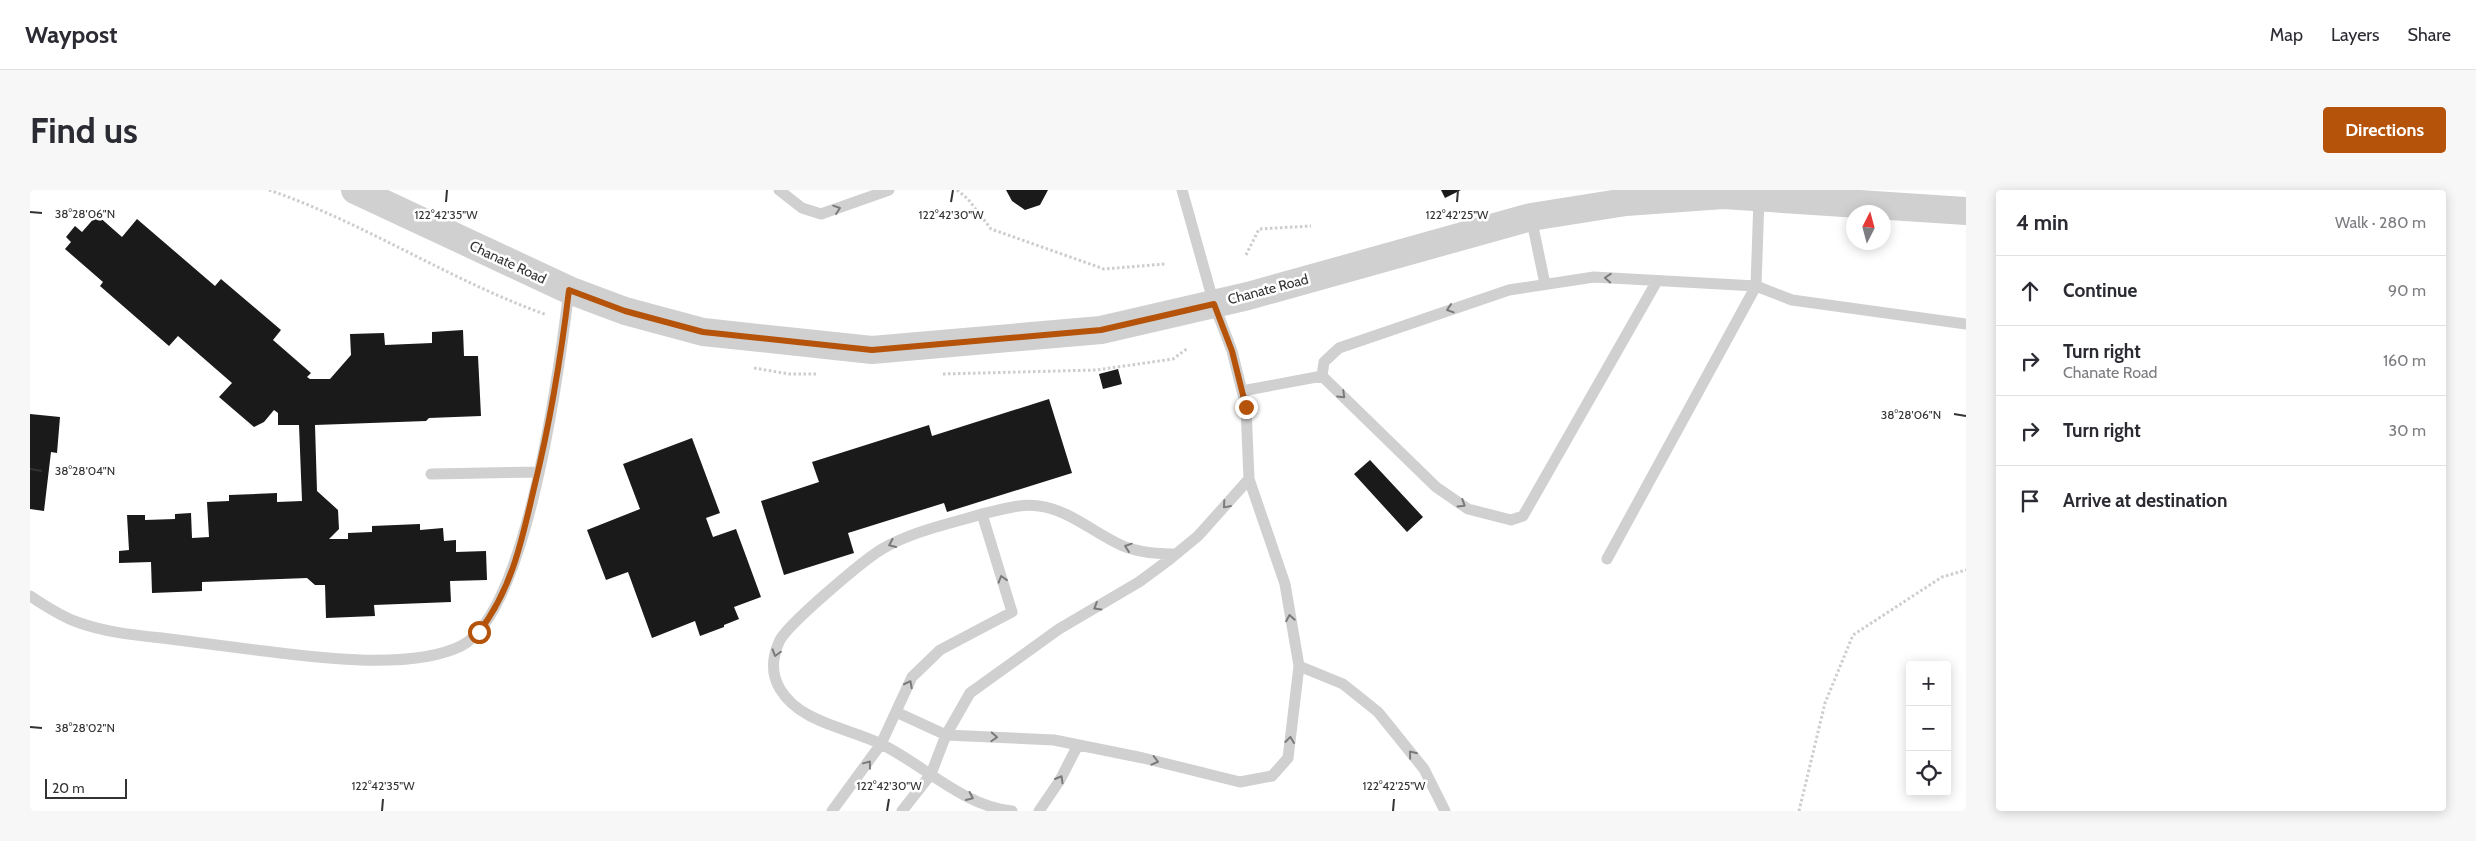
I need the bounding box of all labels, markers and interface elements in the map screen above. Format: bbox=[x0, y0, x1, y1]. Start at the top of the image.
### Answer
text: Waypost bbox=[25, 20, 117, 49]
text: Map bbox=[2270, 24, 2303, 46]
text: Layers bbox=[2331, 24, 2380, 46]
text: Share bbox=[2408, 24, 2451, 46]
button: Directions bbox=[2323, 107, 2446, 153]
text: Find us bbox=[30, 109, 138, 152]
one-way arrow bbox=[832, 205, 841, 215]
north arrow bbox=[1846, 205, 1891, 250]
text: 38°28'06"N bbox=[55, 206, 115, 221]
text: 122°42'35"W bbox=[414, 207, 478, 222]
text: 122°42'30"W bbox=[918, 207, 984, 222]
text: 122°42'25"W bbox=[1426, 207, 1489, 222]
text: 4 min bbox=[2016, 210, 2069, 235]
text: Walk · 280 m bbox=[2335, 213, 2426, 232]
street label: Chanate Road bbox=[467, 236, 549, 288]
street label: Chanate Road bbox=[1226, 270, 1310, 308]
one-way arrow bbox=[1604, 272, 1612, 283]
icon: ahead bbox=[2016, 277, 2044, 305]
text: Continue bbox=[2063, 279, 2137, 302]
text: 90 m bbox=[2388, 281, 2426, 300]
one-way arrow bbox=[1446, 303, 1455, 313]
text: Turn right bbox=[2063, 340, 2141, 363]
icon: right bbox=[2016, 347, 2044, 375]
text: 160 m bbox=[2383, 351, 2426, 370]
text: Chanate Road bbox=[2063, 363, 2158, 382]
one-way arrow bbox=[1337, 389, 1346, 398]
route end bbox=[1235, 396, 1258, 419]
text: 38°28'06"N bbox=[1881, 407, 1941, 422]
icon: right bbox=[2016, 417, 2044, 445]
text: Turn right bbox=[2063, 419, 2141, 442]
text: 30 m bbox=[2389, 421, 2426, 440]
text: 38°28'04"N bbox=[55, 463, 115, 478]
icon: arrive bbox=[2016, 487, 2044, 515]
text: Arrive at destination bbox=[2063, 489, 2227, 512]
one-way arrow bbox=[1456, 498, 1465, 508]
one-way arrow bbox=[1222, 500, 1231, 509]
one-way arrow bbox=[888, 538, 897, 549]
one-way arrow bbox=[1124, 543, 1133, 553]
one-way arrow bbox=[998, 575, 1008, 583]
one-way arrow bbox=[1093, 600, 1102, 610]
one-way arrow bbox=[1286, 614, 1296, 622]
route start bbox=[468, 621, 491, 644]
one-way arrow bbox=[771, 649, 781, 657]
map controls bbox=[1906, 661, 1951, 796]
button: + bbox=[1906, 661, 1951, 706]
one-way arrow bbox=[903, 680, 913, 689]
button: − bbox=[1906, 706, 1951, 751]
text: 38°28'02"N bbox=[55, 720, 115, 735]
one-way arrow bbox=[991, 732, 999, 743]
one-way arrow bbox=[1284, 736, 1295, 744]
one-way arrow bbox=[1409, 751, 1417, 760]
button: locate bbox=[1906, 751, 1951, 796]
one-way arrow bbox=[1150, 755, 1158, 765]
one-way arrow bbox=[862, 760, 871, 770]
one-way arrow bbox=[1054, 775, 1064, 784]
scale bar bbox=[45, 776, 128, 799]
text: 122°42'35"W bbox=[351, 778, 415, 793]
text: 122°42'30"W bbox=[856, 778, 922, 793]
text: 122°42'25"W bbox=[1363, 778, 1426, 793]
text: 20 m bbox=[52, 779, 85, 797]
one-way arrow bbox=[965, 790, 974, 801]

